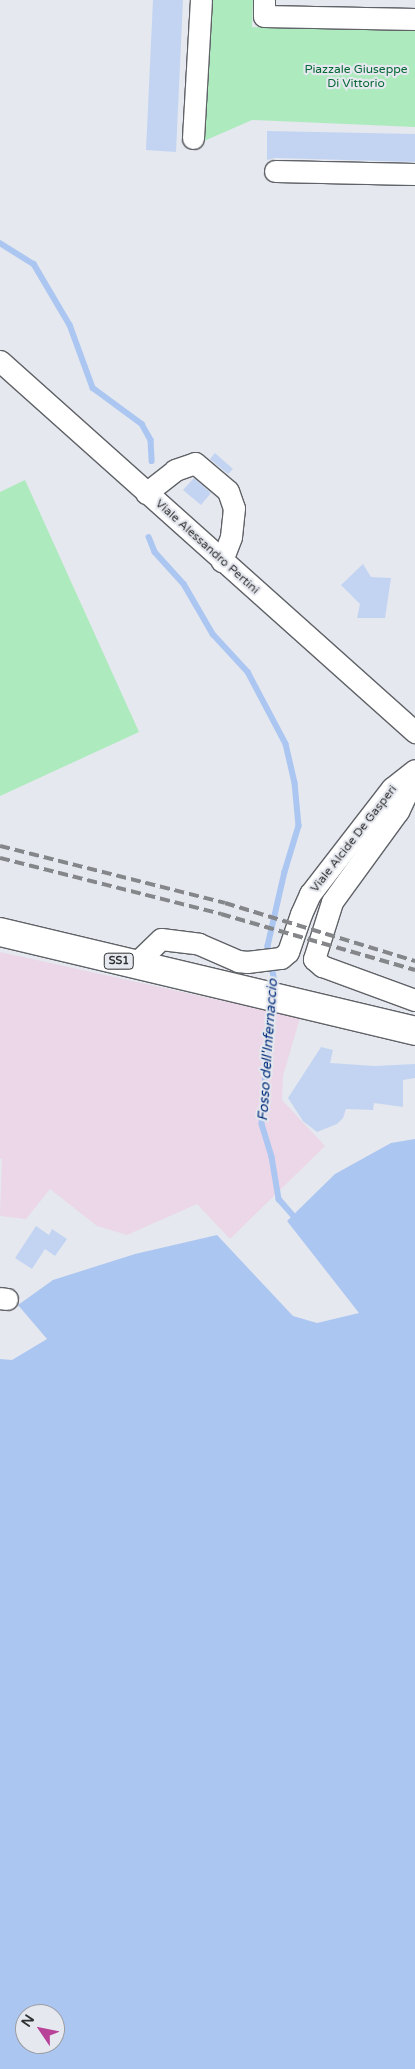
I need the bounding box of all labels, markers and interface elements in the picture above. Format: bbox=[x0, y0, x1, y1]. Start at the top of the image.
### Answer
park label: Piazzale Giuseppe Di Vittorio bbox=[304, 63, 408, 91]
street label: Viale Alessandro Pertini bbox=[152, 497, 262, 597]
street label: Viale Alcide De Gasperi bbox=[308, 783, 400, 895]
road number: SS1 bbox=[103, 952, 135, 969]
water label: Fosso dell'Infernaccio bbox=[255, 978, 281, 1122]
north arrow bbox=[15, 2004, 65, 2054]
text: N bbox=[18, 2011, 38, 2030]

